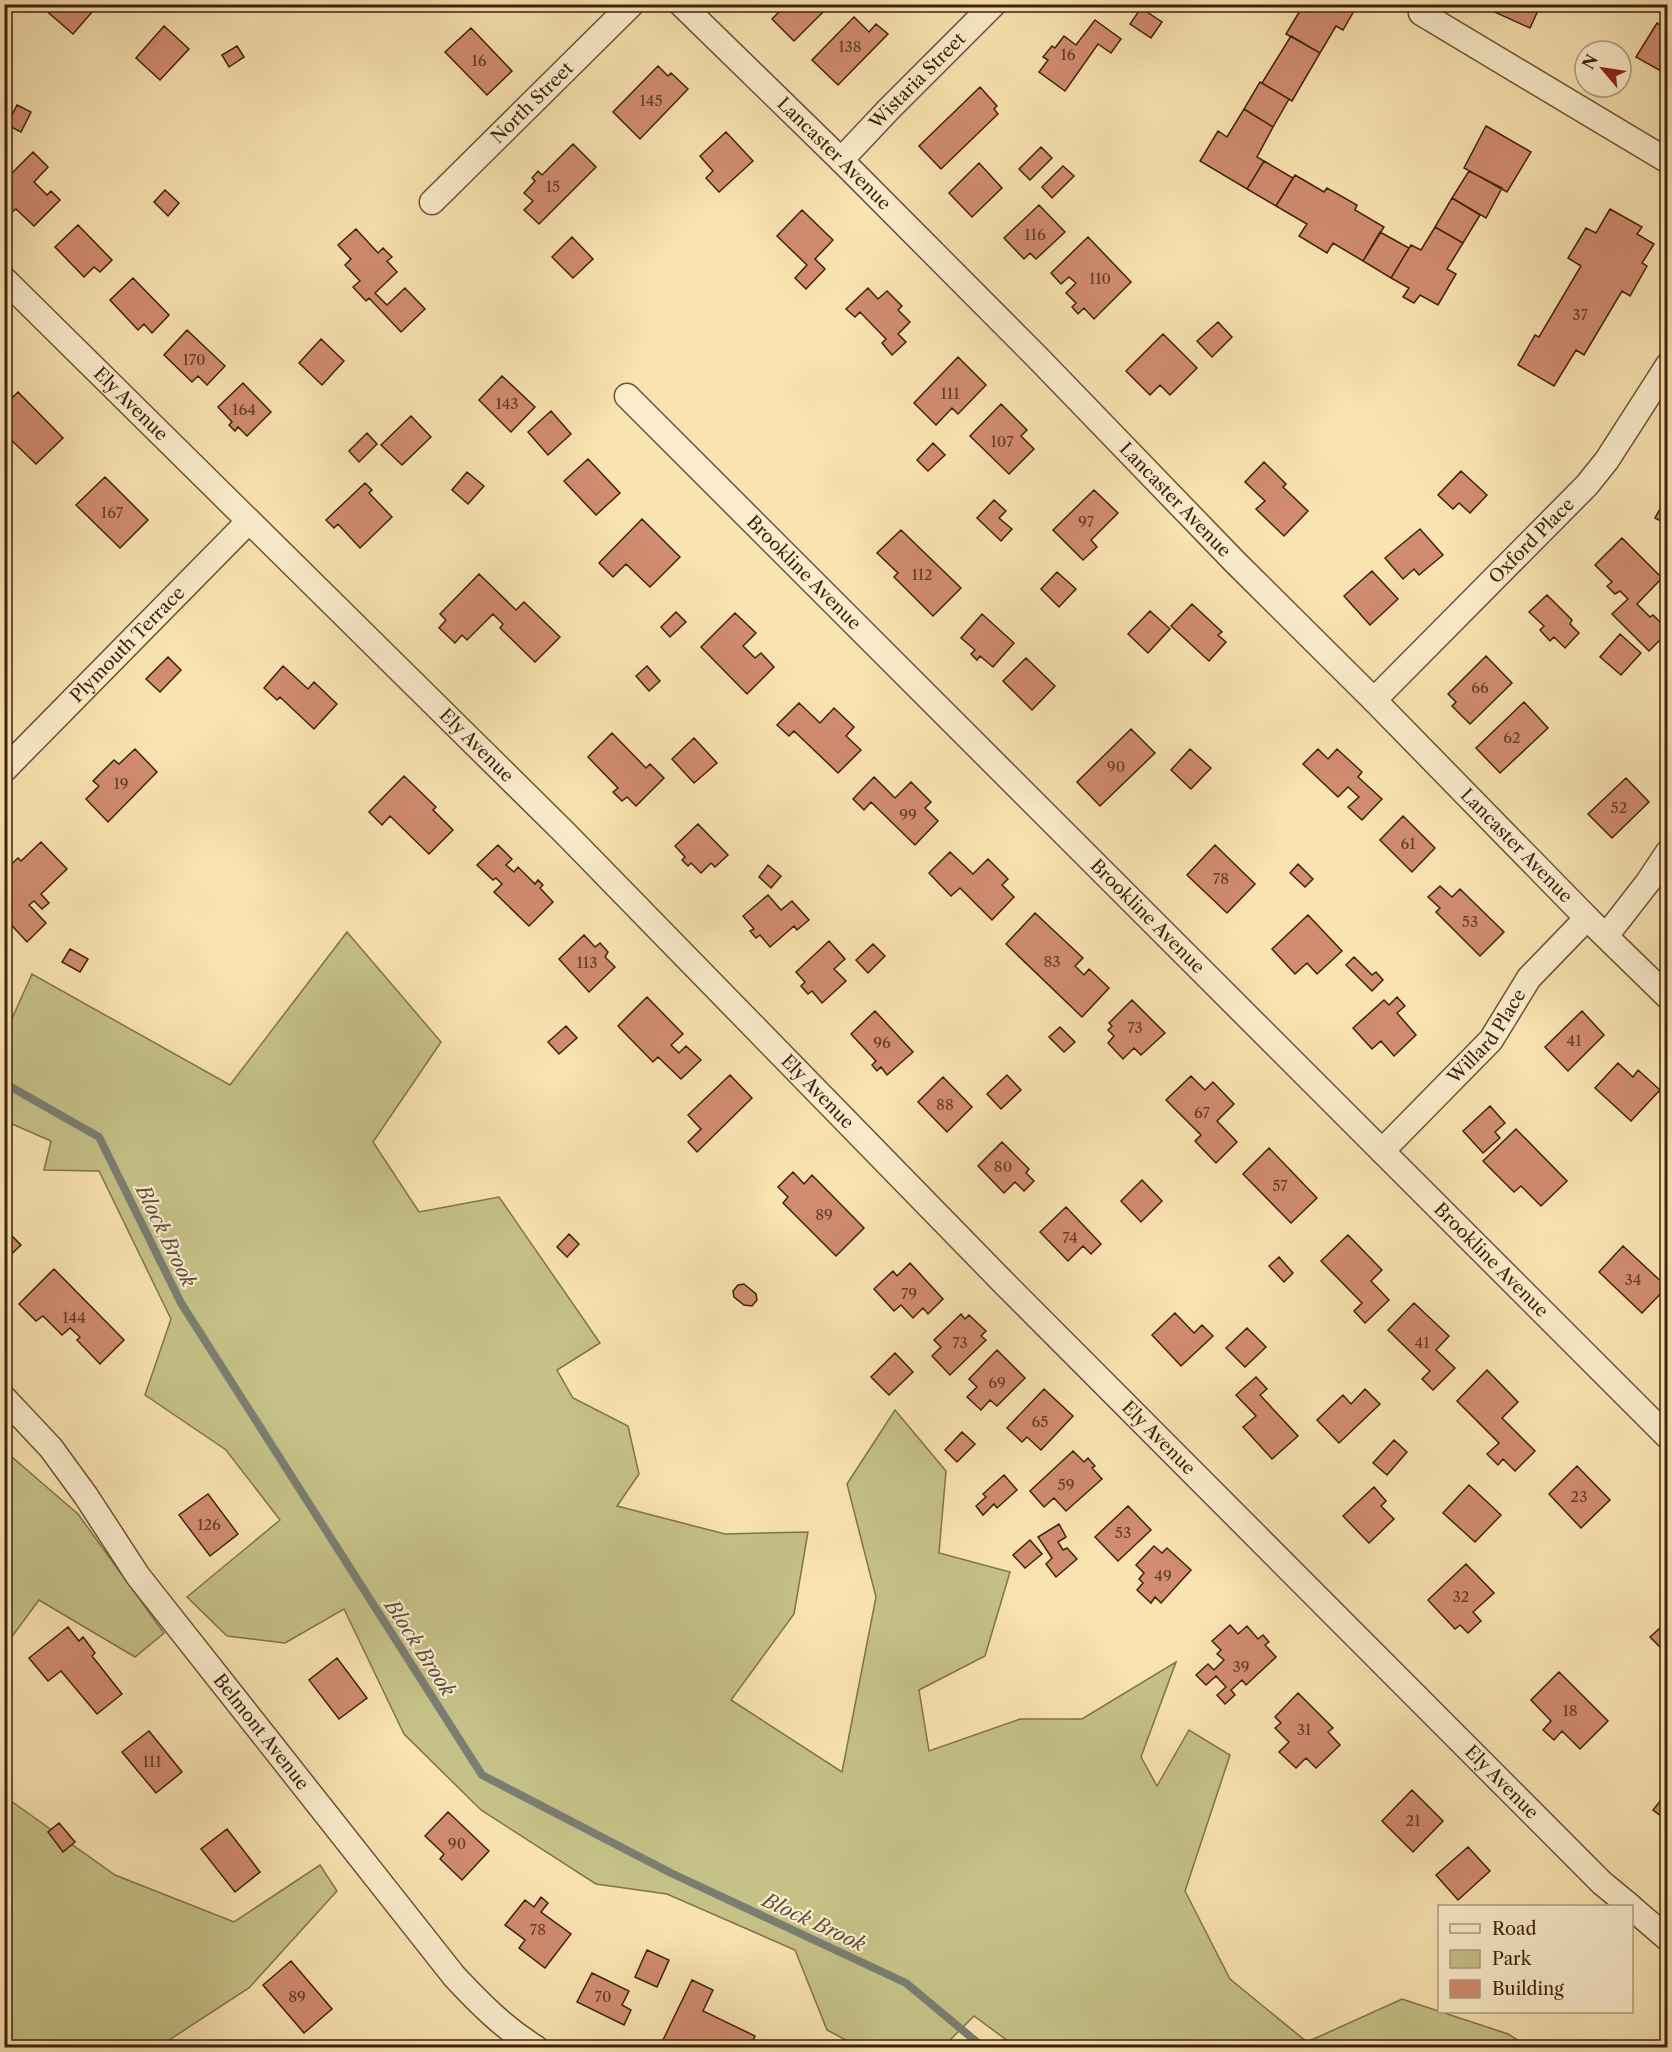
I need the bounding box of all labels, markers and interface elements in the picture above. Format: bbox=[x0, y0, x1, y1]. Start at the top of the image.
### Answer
street label: Wistaria Street bbox=[864, 28, 970, 134]
house number: 138 bbox=[838, 37, 862, 56]
north arrow bbox=[1573, 39, 1633, 99]
house number: 16 bbox=[1060, 45, 1076, 64]
house number: 16 bbox=[471, 51, 487, 70]
text: N bbox=[1578, 51, 1602, 73]
street label: North Street bbox=[487, 57, 578, 148]
house number: 145 bbox=[639, 91, 663, 110]
street label: Lancaster Avenue bbox=[772, 93, 895, 215]
house number: 15 bbox=[546, 177, 560, 196]
house number: 116 bbox=[1024, 225, 1046, 244]
house number: 110 bbox=[1089, 269, 1111, 288]
house number: 37 bbox=[1572, 305, 1588, 324]
house number: 170 bbox=[182, 350, 206, 369]
street label: Ely Avenue bbox=[89, 363, 172, 445]
house number: 111 bbox=[941, 384, 960, 403]
house number: 143 bbox=[495, 394, 519, 413]
house number: 164 bbox=[232, 400, 256, 419]
house number: 107 bbox=[990, 432, 1014, 451]
street label: Lancaster Avenue bbox=[1115, 438, 1235, 562]
street label: Oxford Place bbox=[1484, 493, 1579, 588]
house number: 167 bbox=[101, 503, 124, 522]
street label: Brookline Avenue bbox=[742, 511, 866, 635]
house number: 97 bbox=[1078, 512, 1095, 531]
house number: 112 bbox=[911, 565, 933, 584]
street label: Plymouth Terrace bbox=[66, 582, 189, 707]
house number: 66 bbox=[1471, 678, 1489, 697]
street label: Ely Avenue bbox=[435, 704, 518, 787]
house number: 62 bbox=[1503, 728, 1521, 747]
house number: 90 bbox=[1107, 757, 1125, 776]
house number: 19 bbox=[113, 774, 129, 793]
street label: Lancaster Avenue bbox=[1456, 784, 1577, 907]
house number: 52 bbox=[1611, 798, 1627, 817]
house number: 99 bbox=[899, 805, 917, 824]
house number: 61 bbox=[1400, 834, 1416, 853]
street label: Brookline Avenue bbox=[1086, 855, 1209, 978]
house number: 78 bbox=[1213, 869, 1229, 888]
house number: 53 bbox=[1462, 912, 1478, 931]
house number: 83 bbox=[1043, 952, 1061, 971]
house number: 113 bbox=[577, 953, 597, 972]
street label: Willard Place bbox=[1443, 985, 1531, 1089]
house number: 73 bbox=[1127, 1018, 1143, 1037]
house number: 41 bbox=[1567, 1031, 1582, 1050]
house number: 96 bbox=[873, 1033, 891, 1052]
street label: Ely Avenue bbox=[776, 1050, 859, 1134]
house number: 88 bbox=[936, 1095, 954, 1114]
house number: 67 bbox=[1194, 1103, 1211, 1122]
house number: 80 bbox=[994, 1157, 1012, 1176]
house number: 57 bbox=[1272, 1176, 1288, 1195]
water label: Block Brook bbox=[130, 1179, 201, 1292]
street label: Brookline Avenue bbox=[1429, 1198, 1553, 1322]
house number: 89 bbox=[815, 1205, 833, 1224]
house number: 74 bbox=[1062, 1228, 1078, 1247]
house number: 34 bbox=[1625, 1270, 1641, 1289]
house number: 79 bbox=[901, 1284, 917, 1303]
house number: 144 bbox=[62, 1308, 86, 1327]
house number: 73 bbox=[952, 1333, 968, 1352]
house number: 41 bbox=[1415, 1333, 1430, 1352]
house number: 69 bbox=[988, 1373, 1006, 1392]
street label: Ely Avenue bbox=[1117, 1397, 1200, 1480]
house number: 65 bbox=[1032, 1412, 1048, 1431]
house number: 59 bbox=[1058, 1475, 1074, 1494]
house number: 23 bbox=[1571, 1487, 1587, 1506]
house number: 126 bbox=[197, 1515, 221, 1534]
house number: 53 bbox=[1115, 1523, 1131, 1542]
house number: 49 bbox=[1154, 1566, 1172, 1585]
house number: 32 bbox=[1453, 1587, 1469, 1606]
water label: Block Brook bbox=[379, 1593, 461, 1702]
house number: 39 bbox=[1232, 1657, 1250, 1676]
street label: Belmont Avenue bbox=[209, 1669, 314, 1794]
house number: 18 bbox=[1562, 1701, 1578, 1720]
house number: 31 bbox=[1297, 1720, 1312, 1739]
street label: Ely Avenue bbox=[1460, 1741, 1543, 1824]
house number: 111 bbox=[143, 1752, 162, 1771]
house number: 21 bbox=[1406, 1811, 1421, 1830]
house number: 90 bbox=[448, 1834, 466, 1853]
water label: Block Brook bbox=[757, 1887, 870, 1957]
legend bbox=[1438, 1905, 1633, 2013]
text: Road bbox=[1492, 1918, 1537, 1940]
house number: 78 bbox=[530, 1920, 546, 1939]
text: Park bbox=[1492, 1948, 1533, 1970]
text: Building bbox=[1492, 1978, 1564, 2000]
house number: 89 bbox=[288, 1987, 306, 2006]
house number: 70 bbox=[595, 1987, 611, 2006]

